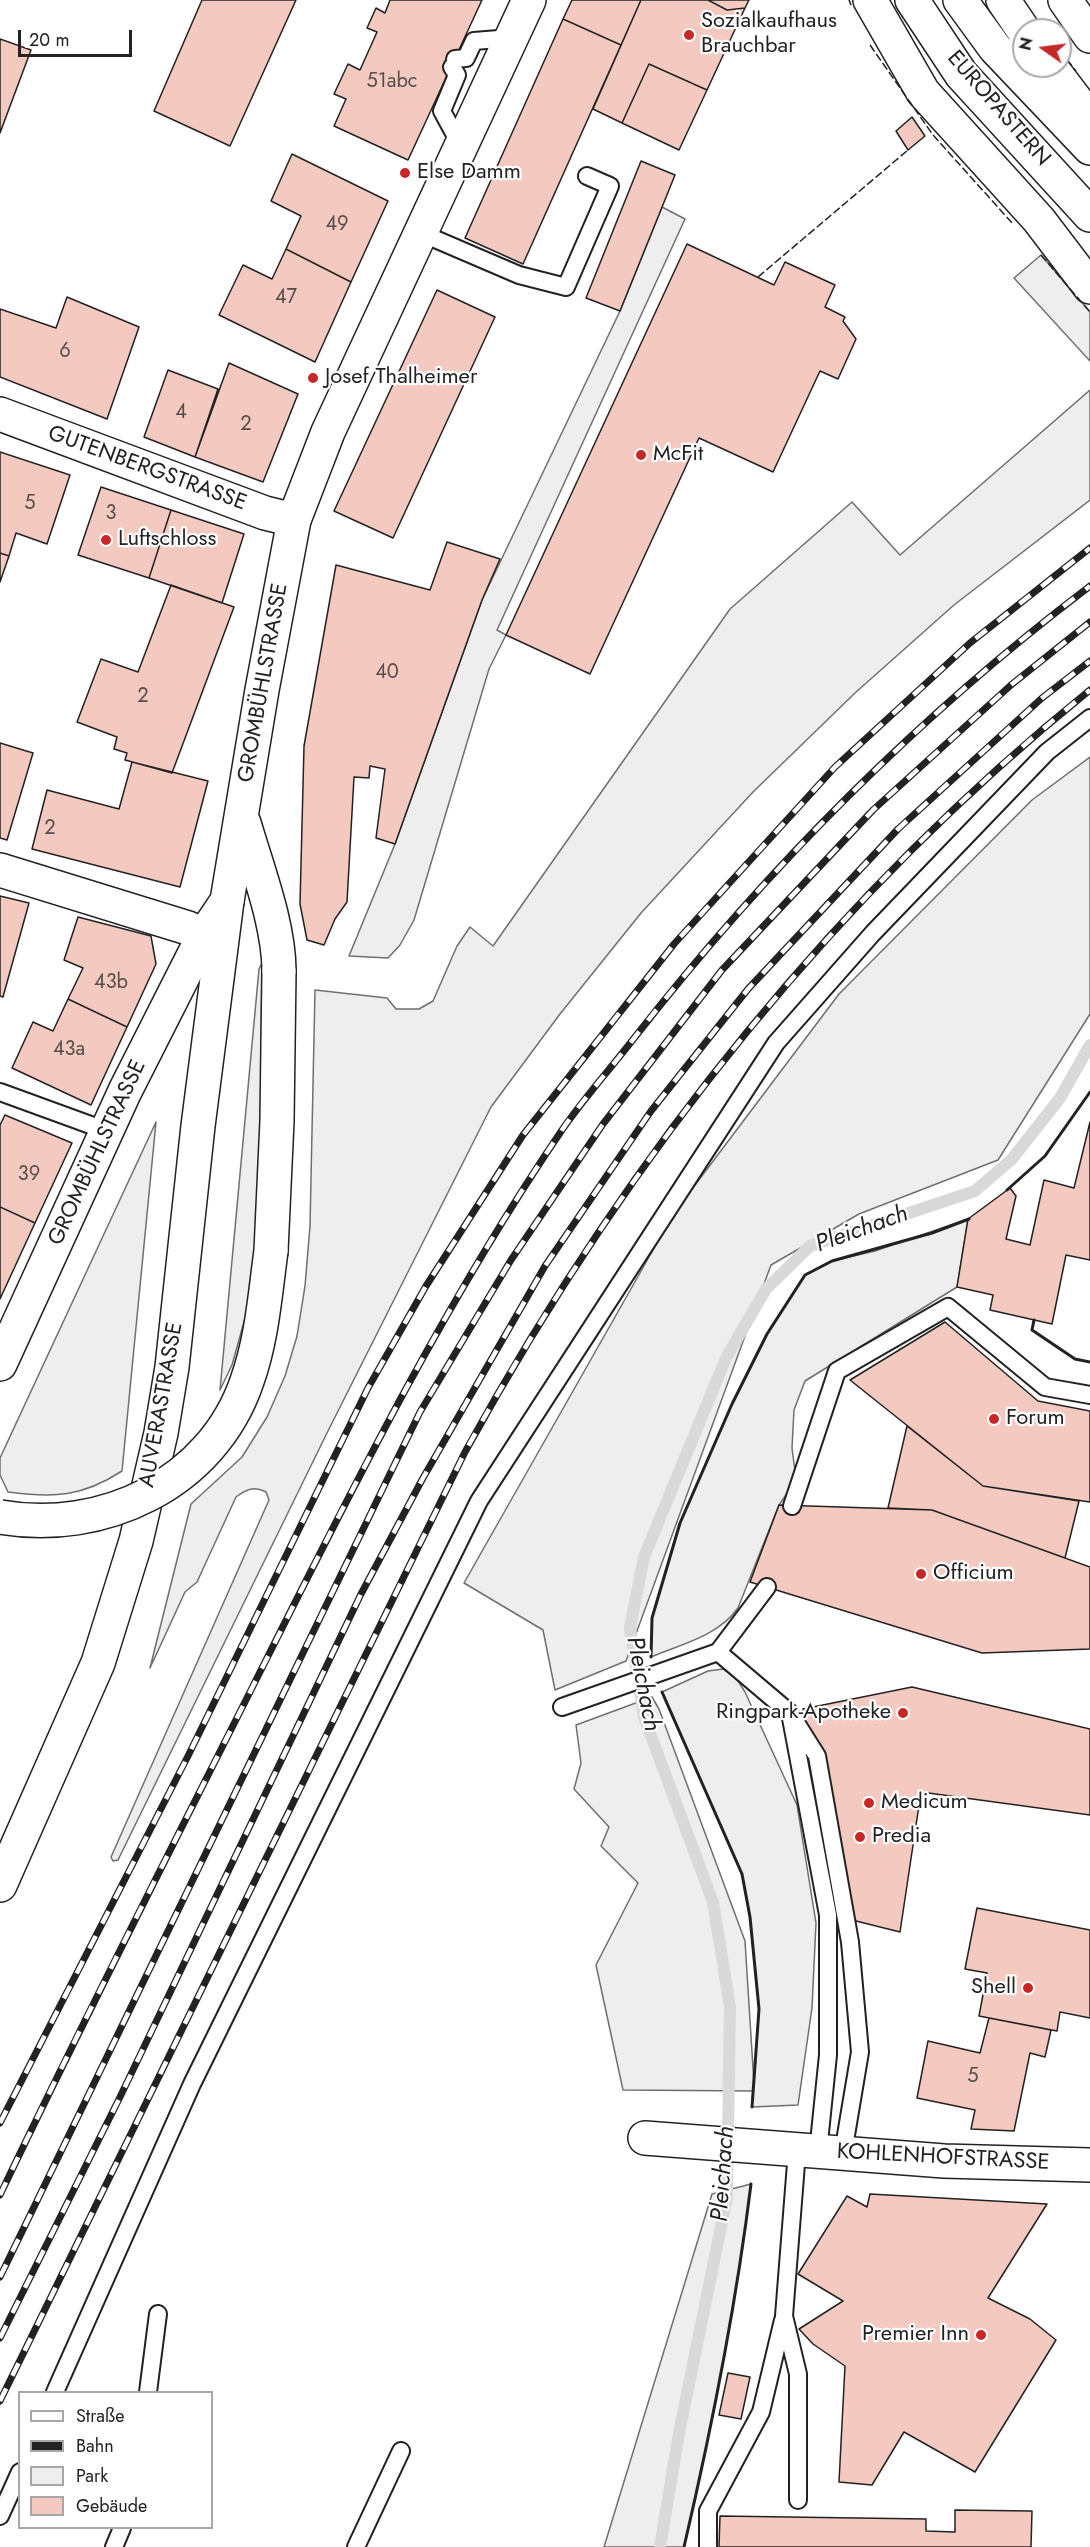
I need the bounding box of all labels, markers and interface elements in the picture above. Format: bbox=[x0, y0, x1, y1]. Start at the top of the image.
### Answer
place label: Sozialkaufhaus Brauchbar bbox=[701, 9, 837, 60]
scale bar bbox=[21, 18, 135, 56]
north arrow bbox=[1012, 18, 1072, 78]
text: 20 m bbox=[29, 27, 69, 53]
marker: Sozialkaufhaus Brauchbar bbox=[682, 28, 696, 42]
text: N bbox=[1013, 35, 1039, 53]
street label: EUROPASTERN bbox=[941, 46, 1055, 172]
house number: 51abc bbox=[367, 70, 417, 94]
place label: Else Damm bbox=[417, 160, 521, 186]
marker: Else Damm bbox=[398, 166, 412, 180]
house number: 49 bbox=[325, 213, 349, 237]
house number: 47 bbox=[275, 286, 297, 310]
house number: 6 bbox=[59, 340, 71, 364]
place label: Josef Thalheimer bbox=[325, 365, 477, 391]
marker: Josef Thalheimer bbox=[306, 371, 320, 385]
house number: 4 bbox=[175, 401, 187, 425]
house number: 2 bbox=[240, 413, 252, 437]
street label: GUTENBERGSTRASSE bbox=[44, 421, 250, 517]
place label: McFit bbox=[653, 442, 703, 468]
marker: McFit bbox=[634, 448, 648, 462]
house number: 5 bbox=[24, 492, 36, 516]
house number: 3 bbox=[106, 502, 116, 526]
place label: Luftschloss bbox=[118, 527, 216, 553]
marker: Luftschloss bbox=[99, 533, 113, 547]
street label: GROMBÜHLSTRASSE bbox=[233, 581, 295, 785]
house number: 40 bbox=[375, 661, 399, 685]
house number: 2 bbox=[137, 685, 149, 709]
house number: 2 bbox=[44, 817, 56, 841]
house number: 43b bbox=[94, 971, 128, 995]
house number: 43a bbox=[53, 1038, 85, 1062]
street label: GROMBÜHLSTRASSE bbox=[43, 1056, 153, 1250]
house number: 39 bbox=[18, 1163, 40, 1187]
water label: Pleichach bbox=[812, 1200, 912, 1260]
street label: AUVERASTRASSE bbox=[134, 1320, 190, 1490]
place label: Forum bbox=[1006, 1406, 1065, 1432]
marker: Forum bbox=[987, 1412, 1001, 1426]
place label: Officium bbox=[933, 1561, 1014, 1587]
marker: Officium bbox=[914, 1567, 928, 1581]
water label: Pleichach bbox=[619, 1634, 665, 1734]
place label: Ringpark-Apotheke bbox=[716, 1700, 891, 1726]
marker: Ringpark-Apotheke bbox=[896, 1706, 910, 1720]
place label: Medicum bbox=[881, 1790, 968, 1816]
marker: Medicum bbox=[862, 1796, 876, 1810]
place label: Predia bbox=[872, 1824, 931, 1850]
marker: Predia bbox=[853, 1830, 867, 1844]
place label: Shell bbox=[971, 1975, 1016, 2001]
marker: Shell bbox=[1021, 1981, 1035, 1995]
house number: 5 bbox=[967, 2065, 979, 2089]
water label: Pleichach bbox=[706, 2125, 742, 2223]
street label: KOHLENHOFSTRASSE bbox=[836, 2139, 1050, 2177]
place label: Premier Inn bbox=[862, 2322, 969, 2348]
marker: Premier Inn bbox=[974, 2328, 988, 2342]
legend bbox=[18, 2391, 213, 2529]
text: Straße bbox=[76, 2403, 124, 2429]
text: Bahn bbox=[76, 2433, 114, 2459]
text: Park bbox=[76, 2463, 108, 2489]
text: Gebäude bbox=[76, 2493, 147, 2519]

